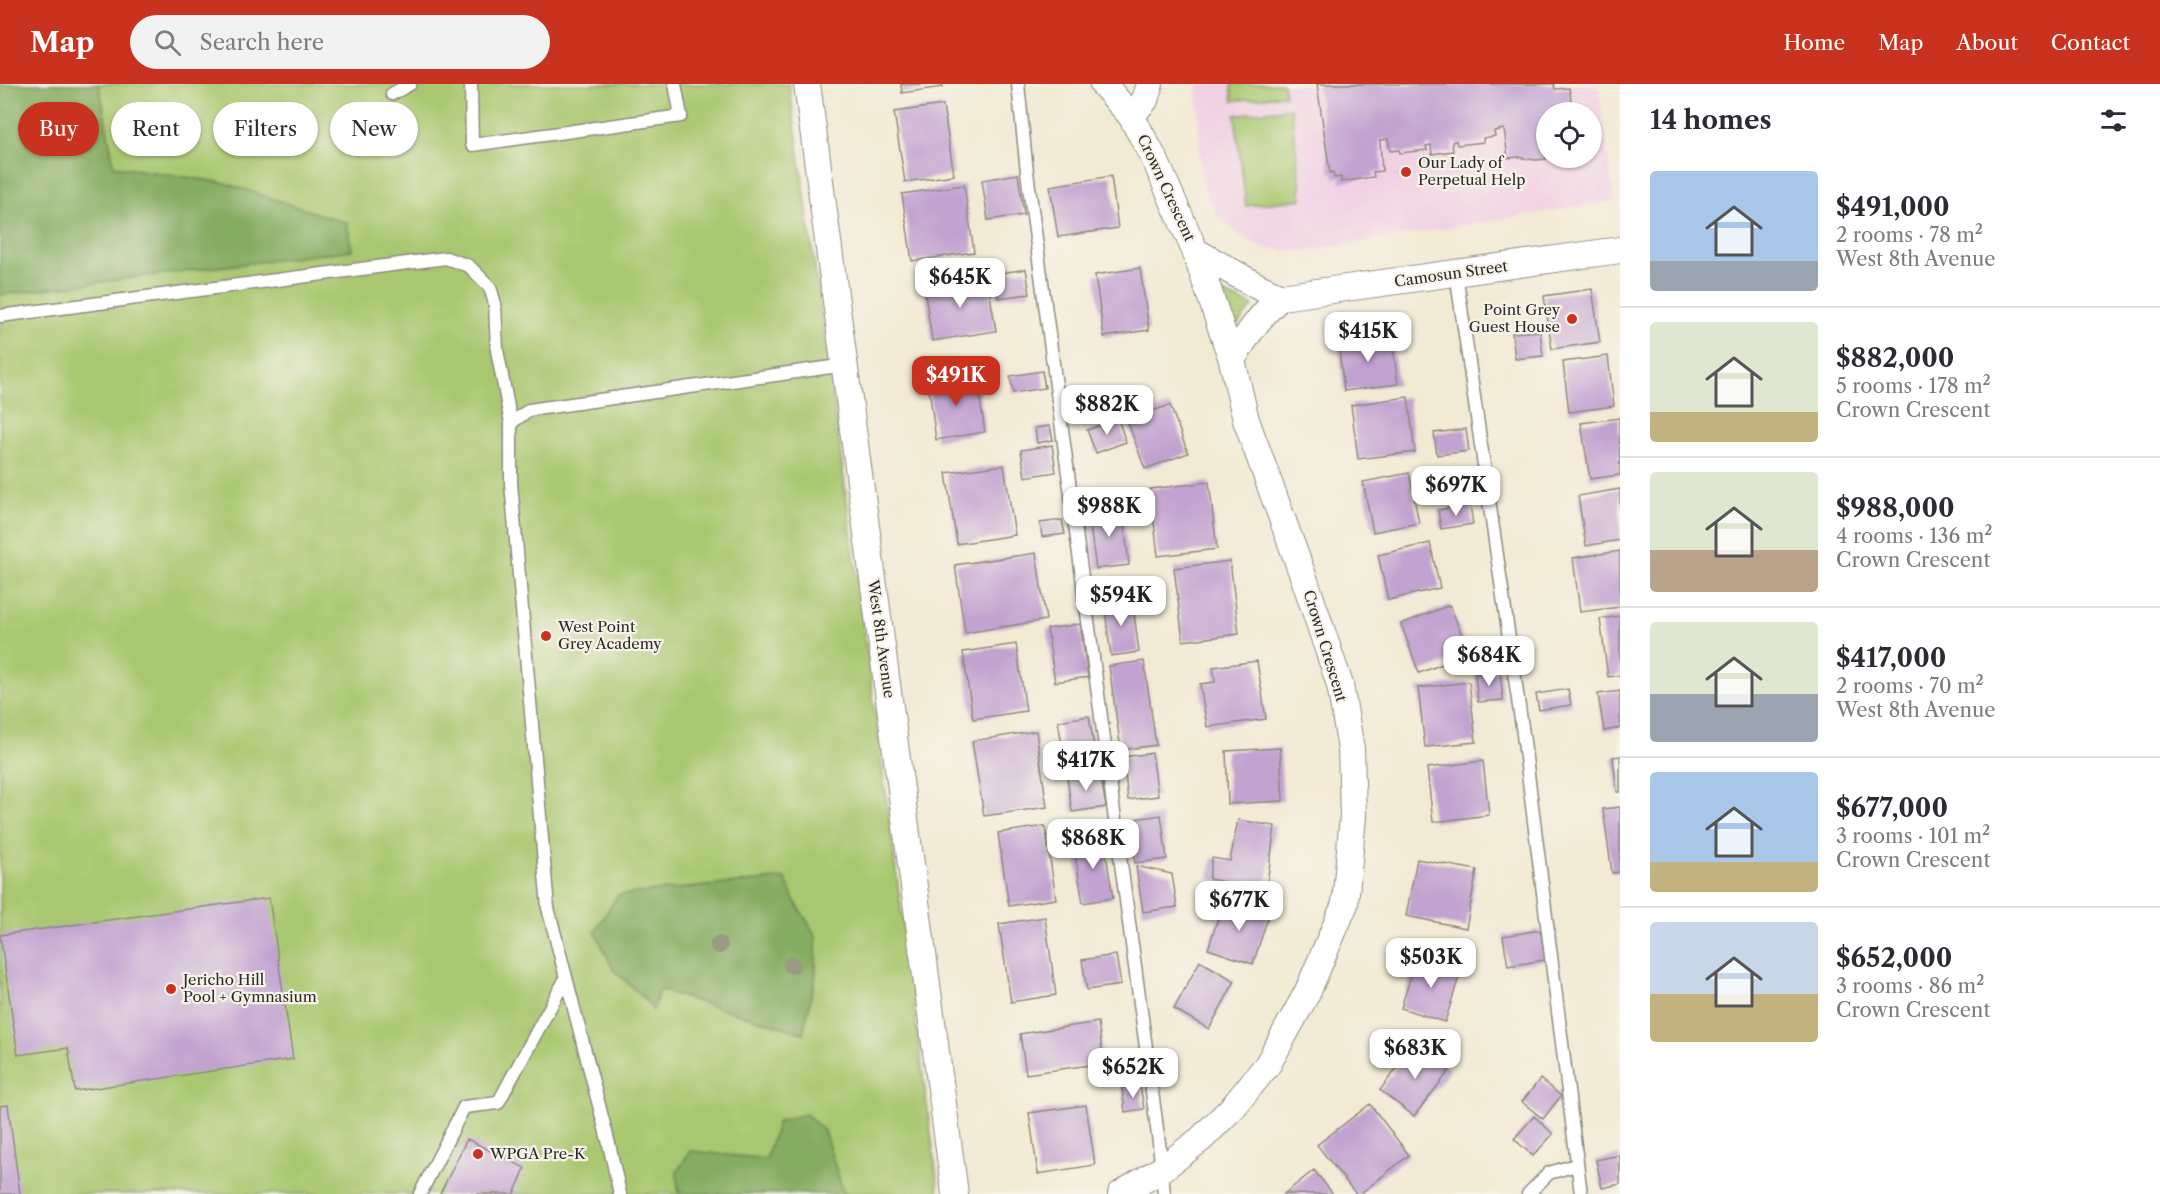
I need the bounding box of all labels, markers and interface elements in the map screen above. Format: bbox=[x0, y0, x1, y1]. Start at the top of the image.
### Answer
search box bbox=[130, 15, 550, 69]
text: Map bbox=[30, 25, 94, 59]
icon: search bbox=[151, 26, 184, 59]
text: Search here bbox=[199, 29, 324, 56]
text: Home bbox=[1784, 30, 1845, 55]
text: Map bbox=[1878, 30, 1923, 55]
text: About bbox=[1956, 30, 2018, 55]
text: Contact bbox=[2051, 30, 2130, 55]
chip: Buy bbox=[18, 102, 99, 156]
chip: Rent bbox=[111, 102, 201, 156]
chip: Filters bbox=[213, 102, 318, 156]
chip: New bbox=[330, 102, 418, 156]
map controls bbox=[1536, 102, 1602, 168]
button: locate bbox=[1536, 102, 1602, 168]
text: 14 homes bbox=[1650, 104, 1772, 136]
icon: filters bbox=[2097, 104, 2130, 137]
street label: Crown Crescent bbox=[1133, 131, 1200, 245]
place label: Our Lady of Perpetual Help bbox=[1418, 153, 1525, 189]
marker: Our Lady of Perpetual Help bbox=[1399, 165, 1413, 179]
text: $491,000 bbox=[1836, 191, 1950, 223]
icon: home bbox=[1698, 195, 1770, 267]
text: 2 rooms · 78 m² bbox=[1836, 223, 1983, 247]
text: West 8th Avenue bbox=[1836, 247, 1995, 271]
street label: Camosun Street bbox=[1393, 256, 1510, 291]
pin: $645K bbox=[918, 258, 1002, 309]
text: $645K bbox=[929, 265, 991, 289]
place label: Point Grey Guest House bbox=[1469, 300, 1561, 336]
pin: $415K bbox=[1326, 312, 1410, 363]
marker: Point Grey Guest House bbox=[1565, 312, 1579, 326]
text: $415K bbox=[1338, 319, 1398, 343]
text: $882,000 bbox=[1836, 342, 1954, 374]
icon: home bbox=[1698, 346, 1770, 418]
pin: $491K bbox=[914, 356, 998, 407]
text: $491K bbox=[926, 363, 986, 387]
text: 5 rooms · 178 m² bbox=[1836, 374, 1991, 398]
pin: $882K bbox=[1065, 385, 1149, 436]
text: $882K bbox=[1075, 392, 1139, 416]
text: Crown Crescent bbox=[1836, 398, 1990, 422]
pin: $697K bbox=[1414, 466, 1498, 517]
text: $697K bbox=[1425, 473, 1487, 497]
pin: $988K bbox=[1067, 487, 1151, 538]
text: $988,000 bbox=[1836, 492, 1955, 524]
text: $988K bbox=[1077, 494, 1141, 518]
icon: home bbox=[1698, 496, 1770, 568]
text: 4 rooms · 136 m² bbox=[1836, 524, 1992, 548]
text: Crown Crescent bbox=[1836, 548, 1990, 572]
pin: $594K bbox=[1079, 576, 1163, 627]
street label: West 8th Avenue bbox=[864, 577, 899, 699]
text: $594K bbox=[1090, 583, 1152, 607]
street label: Crown Crescent bbox=[1299, 588, 1352, 705]
place label: West Point Grey Academy bbox=[557, 617, 662, 653]
marker: West Point Grey Academy bbox=[539, 629, 553, 643]
pin: $684K bbox=[1447, 636, 1531, 687]
text: $417,000 bbox=[1836, 642, 1946, 674]
text: $684K bbox=[1457, 643, 1521, 667]
icon: home bbox=[1698, 646, 1770, 718]
text: 2 rooms · 70 m² bbox=[1836, 674, 1984, 698]
text: West 8th Avenue bbox=[1836, 698, 1995, 722]
pin: $417K bbox=[1044, 741, 1128, 792]
text: $417K bbox=[1057, 748, 1115, 772]
text: $677,000 bbox=[1836, 792, 1948, 824]
icon: home bbox=[1698, 796, 1770, 868]
pin: $868K bbox=[1051, 819, 1135, 870]
text: 3 rooms · 101 m² bbox=[1836, 824, 1990, 848]
text: $868K bbox=[1061, 826, 1125, 850]
text: Crown Crescent bbox=[1836, 848, 1990, 872]
pin: $677K bbox=[1197, 881, 1281, 932]
text: $677K bbox=[1209, 888, 1269, 912]
pin: $503K bbox=[1389, 938, 1473, 989]
text: $652,000 bbox=[1836, 942, 1952, 974]
text: $503K bbox=[1400, 945, 1462, 969]
icon: home bbox=[1698, 946, 1770, 1018]
place label: Jericho Hill Pool + Gymnasium bbox=[181, 970, 317, 1006]
text: 3 rooms · 86 m² bbox=[1836, 974, 1984, 998]
marker: Jericho Hill Pool + Gymnasium bbox=[164, 982, 178, 996]
text: Crown Crescent bbox=[1836, 998, 1990, 1022]
pin: $683K bbox=[1373, 1029, 1457, 1080]
text: $683K bbox=[1384, 1036, 1446, 1060]
pin: $652K bbox=[1091, 1048, 1175, 1099]
text: $652K bbox=[1102, 1055, 1164, 1079]
place label: WPGA Pre-K bbox=[489, 1144, 587, 1163]
marker: WPGA Pre-K bbox=[471, 1147, 485, 1161]

